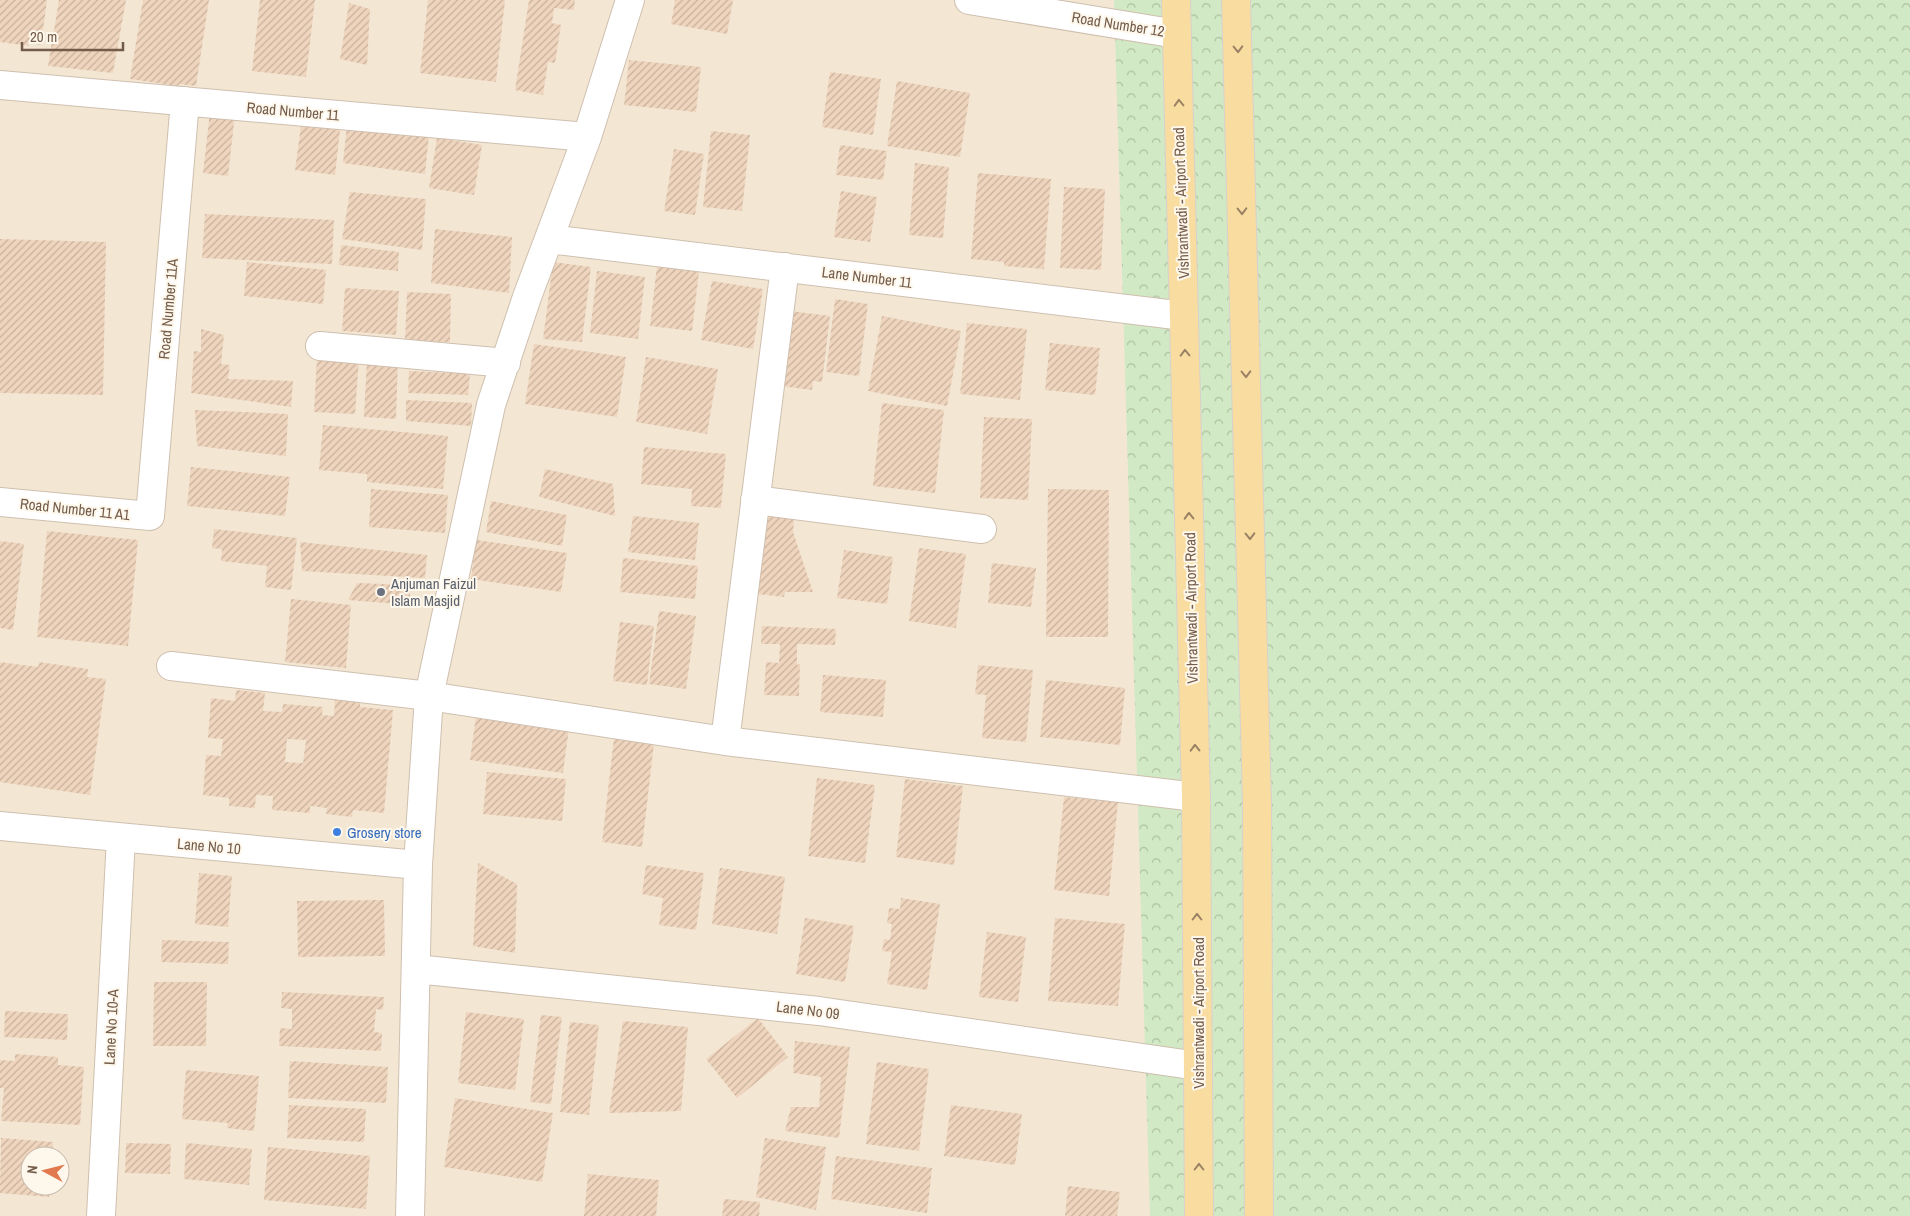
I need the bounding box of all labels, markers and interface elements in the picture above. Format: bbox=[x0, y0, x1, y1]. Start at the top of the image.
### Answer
street label: Road Number 12 bbox=[1070, 6, 1166, 42]
scale bar bbox=[22, 20, 124, 52]
text: 20 m bbox=[30, 26, 57, 47]
one-way arrow bbox=[1232, 45, 1243, 53]
street label: Road Number 11 bbox=[246, 96, 340, 126]
one-way arrow bbox=[1173, 99, 1184, 107]
street label: Vishrantwadi - Airport Road bbox=[1168, 127, 1194, 279]
one-way arrow bbox=[1236, 207, 1247, 215]
street label: Road Number 11A bbox=[153, 257, 183, 360]
street label: Lane Number 11 bbox=[821, 261, 913, 293]
one-way arrow bbox=[1180, 349, 1190, 356]
one-way arrow bbox=[1241, 370, 1251, 378]
street label: Road Number 11 A1 bbox=[19, 493, 131, 525]
one-way arrow bbox=[1184, 511, 1194, 519]
street label: Vishrantwadi - Airport Road bbox=[1179, 532, 1203, 684]
one-way arrow bbox=[1245, 532, 1255, 540]
place label: Anjuman Faizul Islam Masjid bbox=[390, 573, 476, 611]
marker: Anjuman Faizul Islam Masjid bbox=[375, 586, 387, 598]
one-way arrow bbox=[1190, 744, 1200, 752]
place label: Grosery store bbox=[347, 822, 422, 843]
marker: Grosery store bbox=[331, 826, 343, 838]
street label: Lane No 10 bbox=[176, 833, 242, 859]
one-way arrow bbox=[1192, 913, 1202, 921]
street label: Vishrantwadi - Airport Road bbox=[1188, 937, 1209, 1089]
street label: Lane No 10-A bbox=[99, 988, 124, 1065]
street label: Lane No 09 bbox=[775, 996, 841, 1024]
north arrow bbox=[20, 1146, 70, 1196]
one-way arrow bbox=[1193, 1163, 1204, 1171]
text: N bbox=[23, 1164, 42, 1175]

